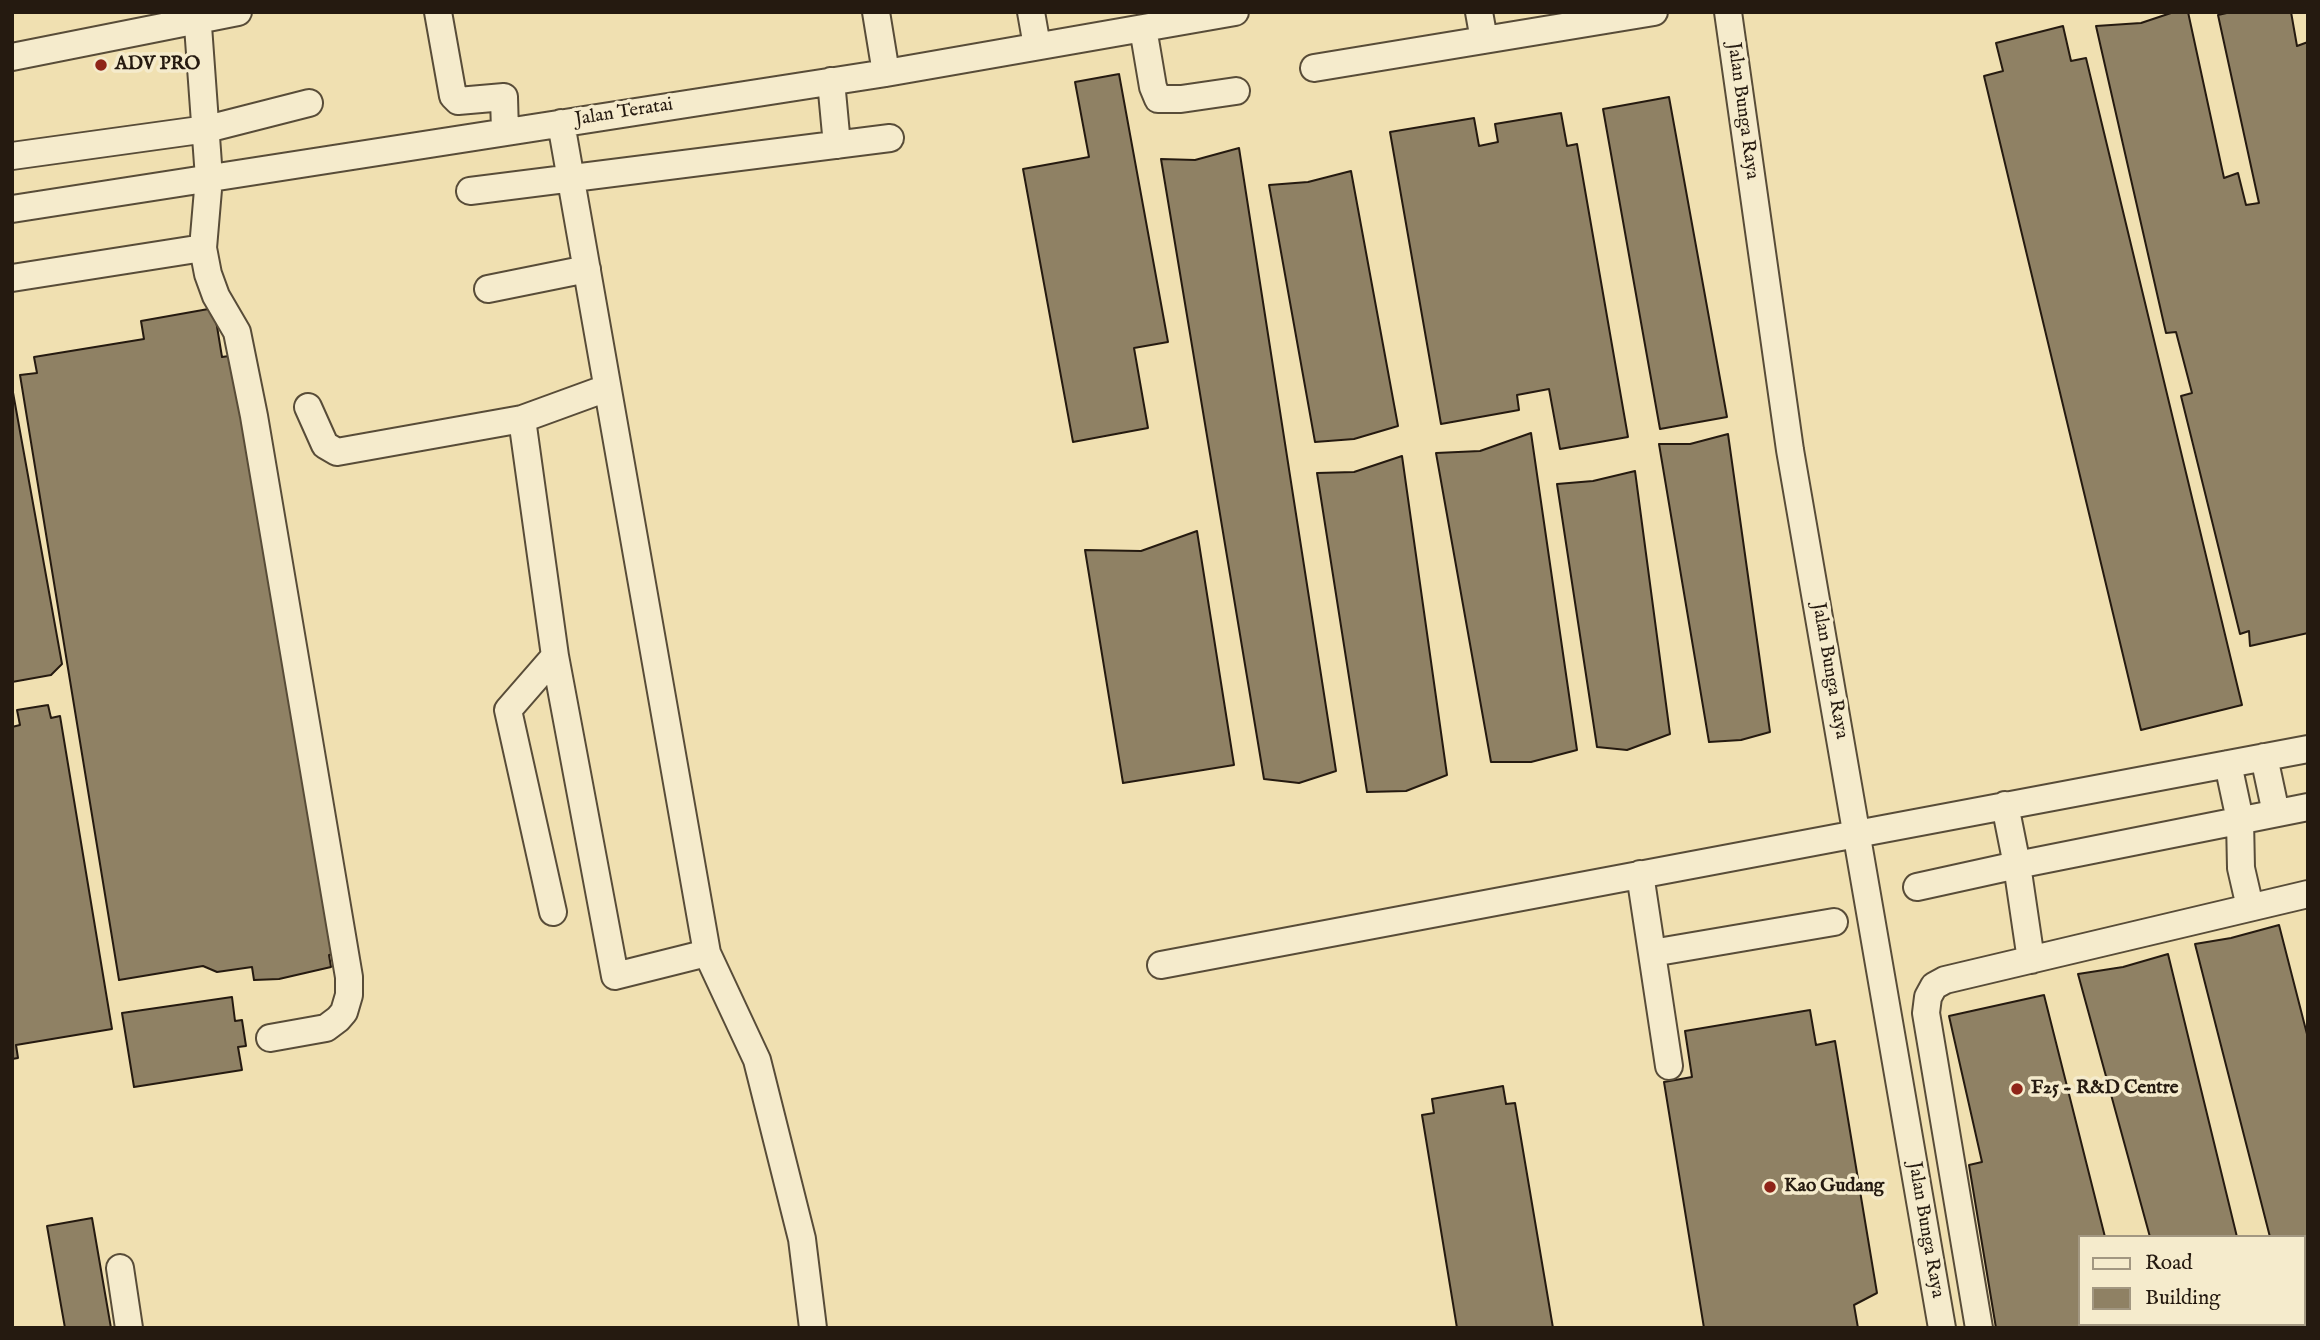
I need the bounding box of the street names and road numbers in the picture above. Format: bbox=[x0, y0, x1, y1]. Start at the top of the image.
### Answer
street label: Jalan Bunga Raya bbox=[1721, 41, 1763, 181]
street label: Jalan Teratai bbox=[573, 94, 675, 132]
street label: Jalan Bunga Raya bbox=[1806, 601, 1852, 741]
street label: Jalan Bunga Raya bbox=[1902, 1160, 1948, 1300]

